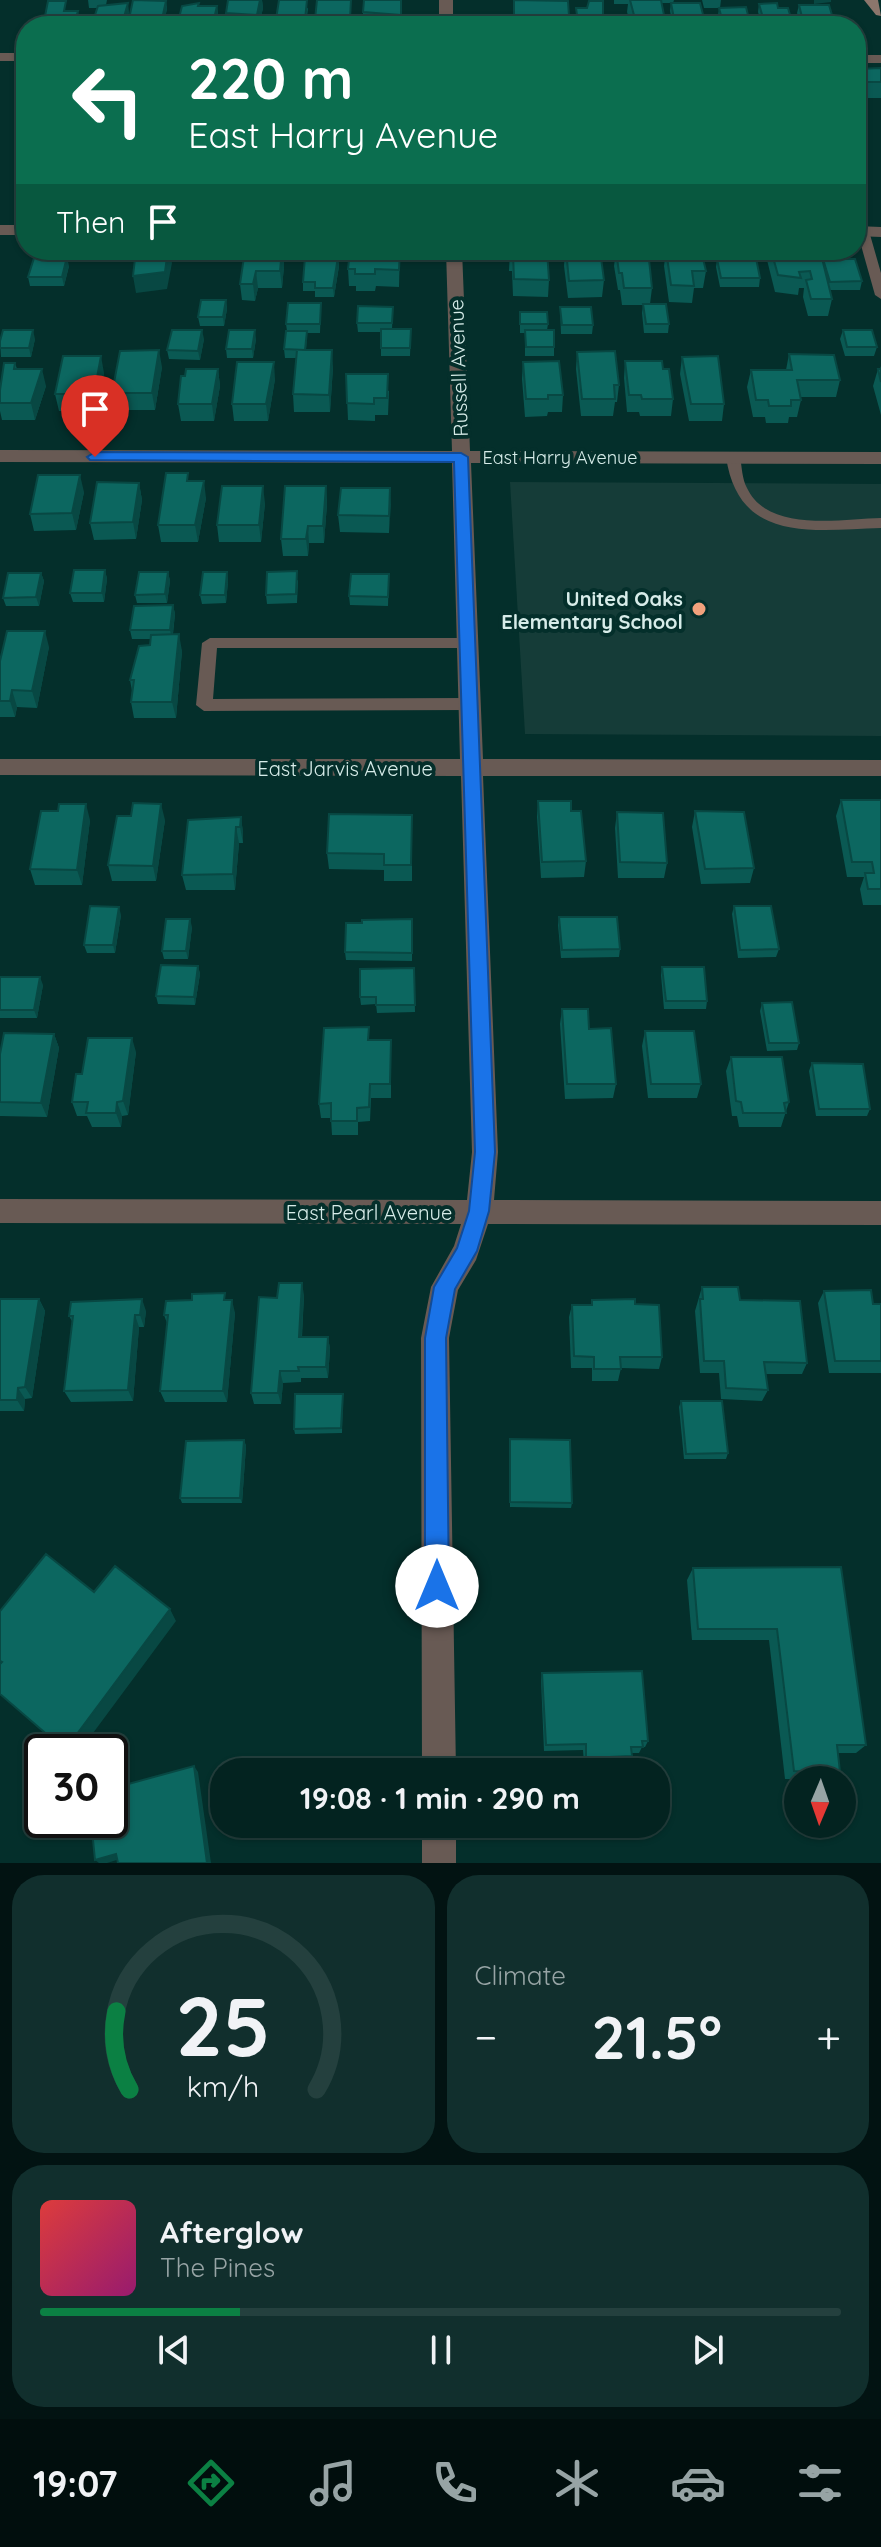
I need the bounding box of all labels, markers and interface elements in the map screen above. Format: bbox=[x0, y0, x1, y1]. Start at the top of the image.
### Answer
text: 220 m bbox=[188, 43, 353, 113]
icon: left bbox=[56, 48, 160, 152]
text: East Harry Avenue bbox=[188, 112, 498, 157]
icon: arrive bbox=[141, 200, 185, 244]
text: Then bbox=[56, 203, 125, 241]
street label: Russell Avenue bbox=[443, 299, 473, 437]
pin bbox=[61, 375, 129, 457]
icon: arrive bbox=[73, 387, 117, 431]
street label: East Harry Avenue bbox=[482, 446, 638, 469]
place label: United Oaks Elementary School bbox=[501, 586, 683, 634]
marker: United Oaks Elementary School bbox=[690, 600, 708, 618]
street label: East Jarvis Avenue bbox=[257, 756, 433, 781]
street label: East Pearl Avenue bbox=[286, 1200, 452, 1225]
position arrow bbox=[395, 1544, 479, 1628]
speed limit sign: 30 bbox=[24, 1734, 128, 1838]
north arrow bbox=[784, 1766, 856, 1838]
map controls bbox=[784, 1766, 856, 1838]
text: 19:08 · 1 min · 290 m bbox=[300, 1779, 580, 1817]
text: Climate bbox=[475, 1959, 566, 1992]
text: 25 bbox=[176, 1973, 271, 2077]
text: 21.5° bbox=[592, 1999, 722, 2074]
text: − bbox=[475, 2009, 497, 2064]
text: + bbox=[816, 2009, 841, 2064]
text: km/h bbox=[187, 2068, 260, 2104]
text: Afterglow bbox=[160, 2213, 303, 2251]
text: The Pines bbox=[160, 2251, 275, 2284]
icon: previous bbox=[152, 2328, 196, 2372]
icon: pause bbox=[419, 2328, 463, 2372]
icon: next bbox=[686, 2328, 730, 2372]
icon: directions bbox=[183, 2455, 239, 2511]
icon: music bbox=[305, 2455, 361, 2511]
icon: phone bbox=[427, 2455, 483, 2511]
icon: climate bbox=[549, 2455, 605, 2511]
icon: car bbox=[670, 2455, 726, 2511]
icon: filters bbox=[792, 2455, 848, 2511]
text: 19:07 bbox=[33, 2461, 118, 2506]

